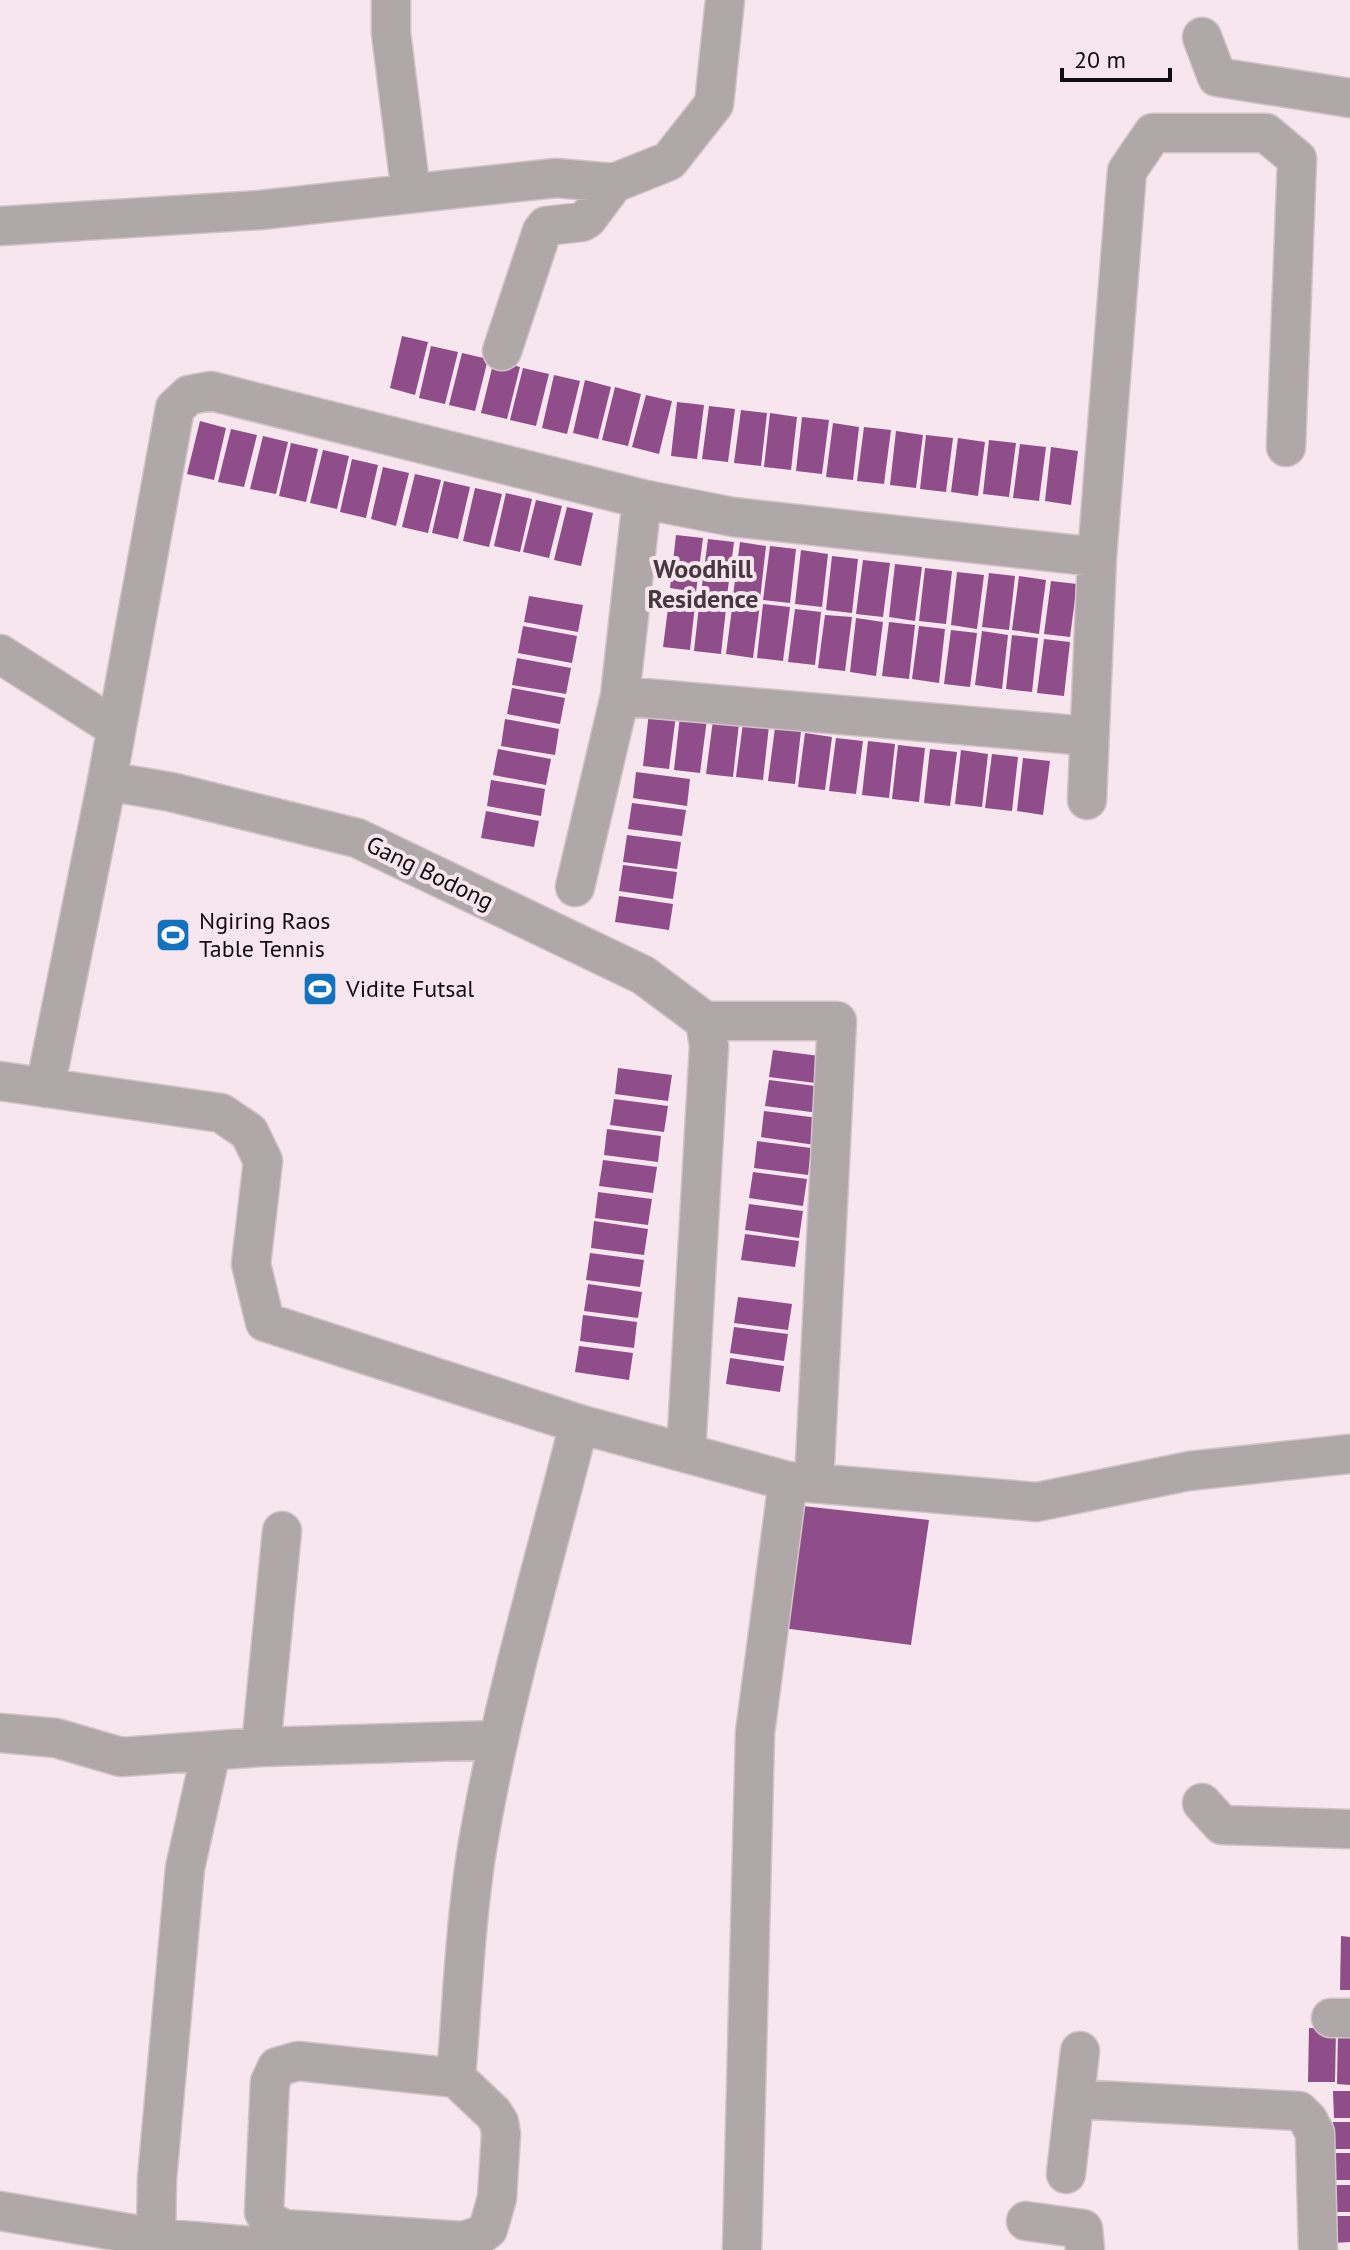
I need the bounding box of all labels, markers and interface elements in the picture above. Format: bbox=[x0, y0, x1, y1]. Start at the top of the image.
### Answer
scale bar bbox=[1062, 32, 1170, 82]
text: 20 m bbox=[1074, 44, 1126, 75]
district label: Woodhill Residence bbox=[648, 552, 759, 615]
street label: Gang Bodong bbox=[362, 828, 499, 917]
place label: Ngiring Raos Table Tennis bbox=[199, 905, 330, 964]
sports icon: Ngiring Raos Table Tennis bbox=[154, 916, 192, 954]
sports icon: Vidite Futsal bbox=[301, 970, 339, 1008]
place label: Vidite Futsal bbox=[345, 973, 474, 1004]

